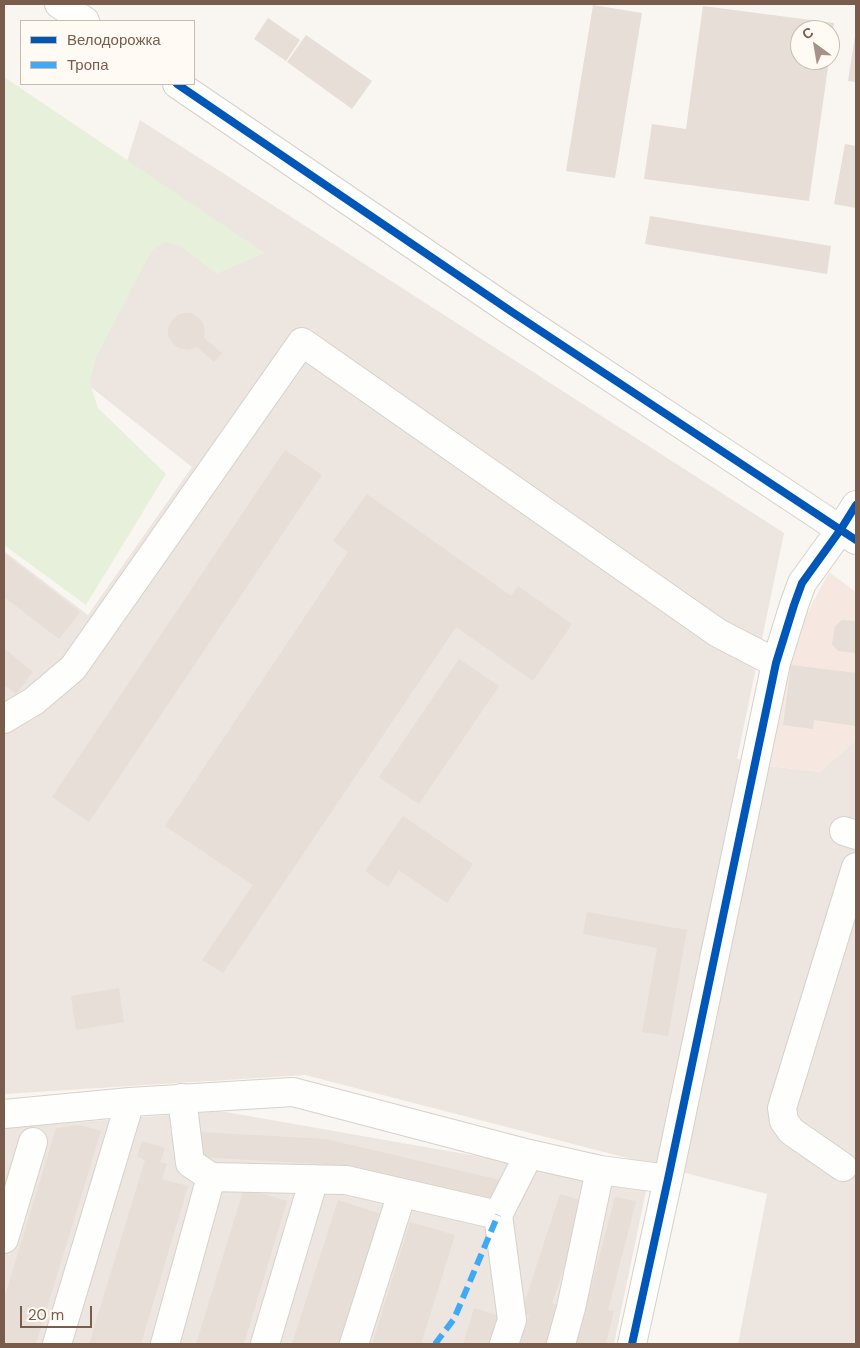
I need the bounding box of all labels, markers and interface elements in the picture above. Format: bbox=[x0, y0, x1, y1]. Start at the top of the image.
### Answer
legend bbox=[20, 20, 195, 85]
north arrow bbox=[790, 20, 840, 70]
text: С bbox=[799, 23, 817, 43]
text: Велодорожка bbox=[67, 30, 161, 50]
text: Тропа bbox=[67, 55, 108, 75]
scale bar bbox=[22, 1296, 95, 1328]
text: 20 m bbox=[28, 1305, 64, 1325]

